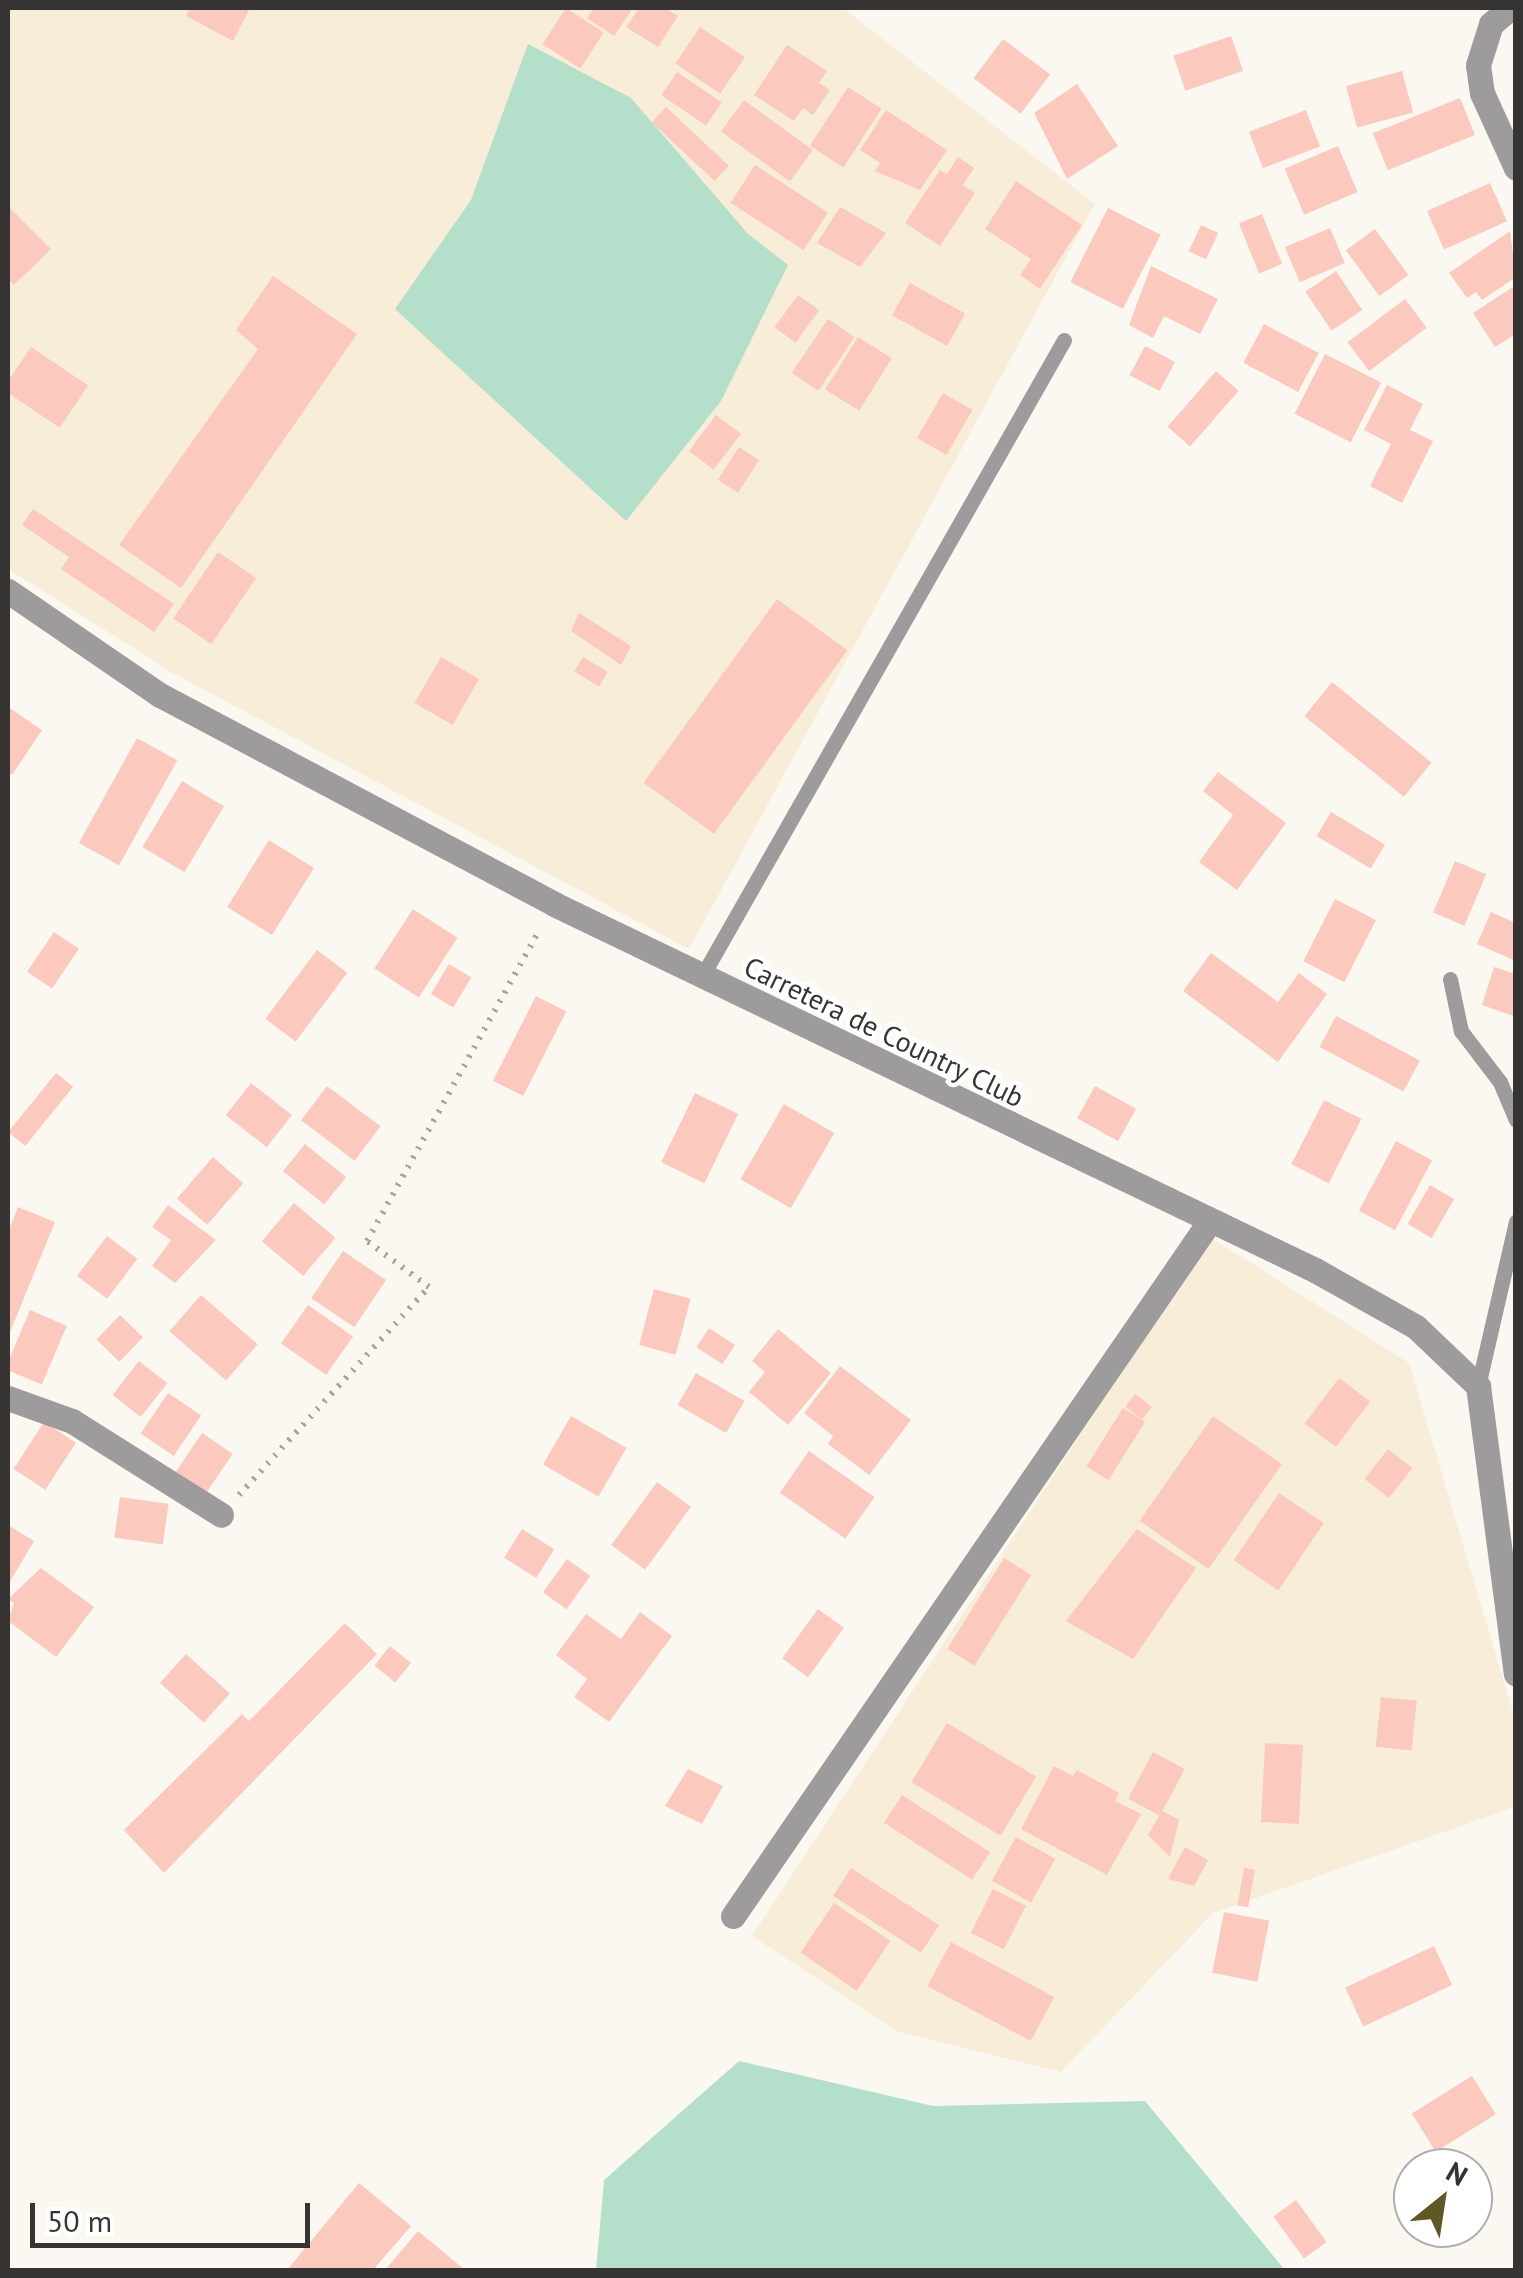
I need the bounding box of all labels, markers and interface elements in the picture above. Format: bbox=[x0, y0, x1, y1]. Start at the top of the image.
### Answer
street label: Carretera de Country Club bbox=[738, 949, 1030, 1115]
north arrow bbox=[1393, 2148, 1493, 2248]
text: N bbox=[1440, 2153, 1474, 2194]
scale bar bbox=[35, 2183, 315, 2245]
text: 50 m bbox=[47, 2201, 112, 2240]

